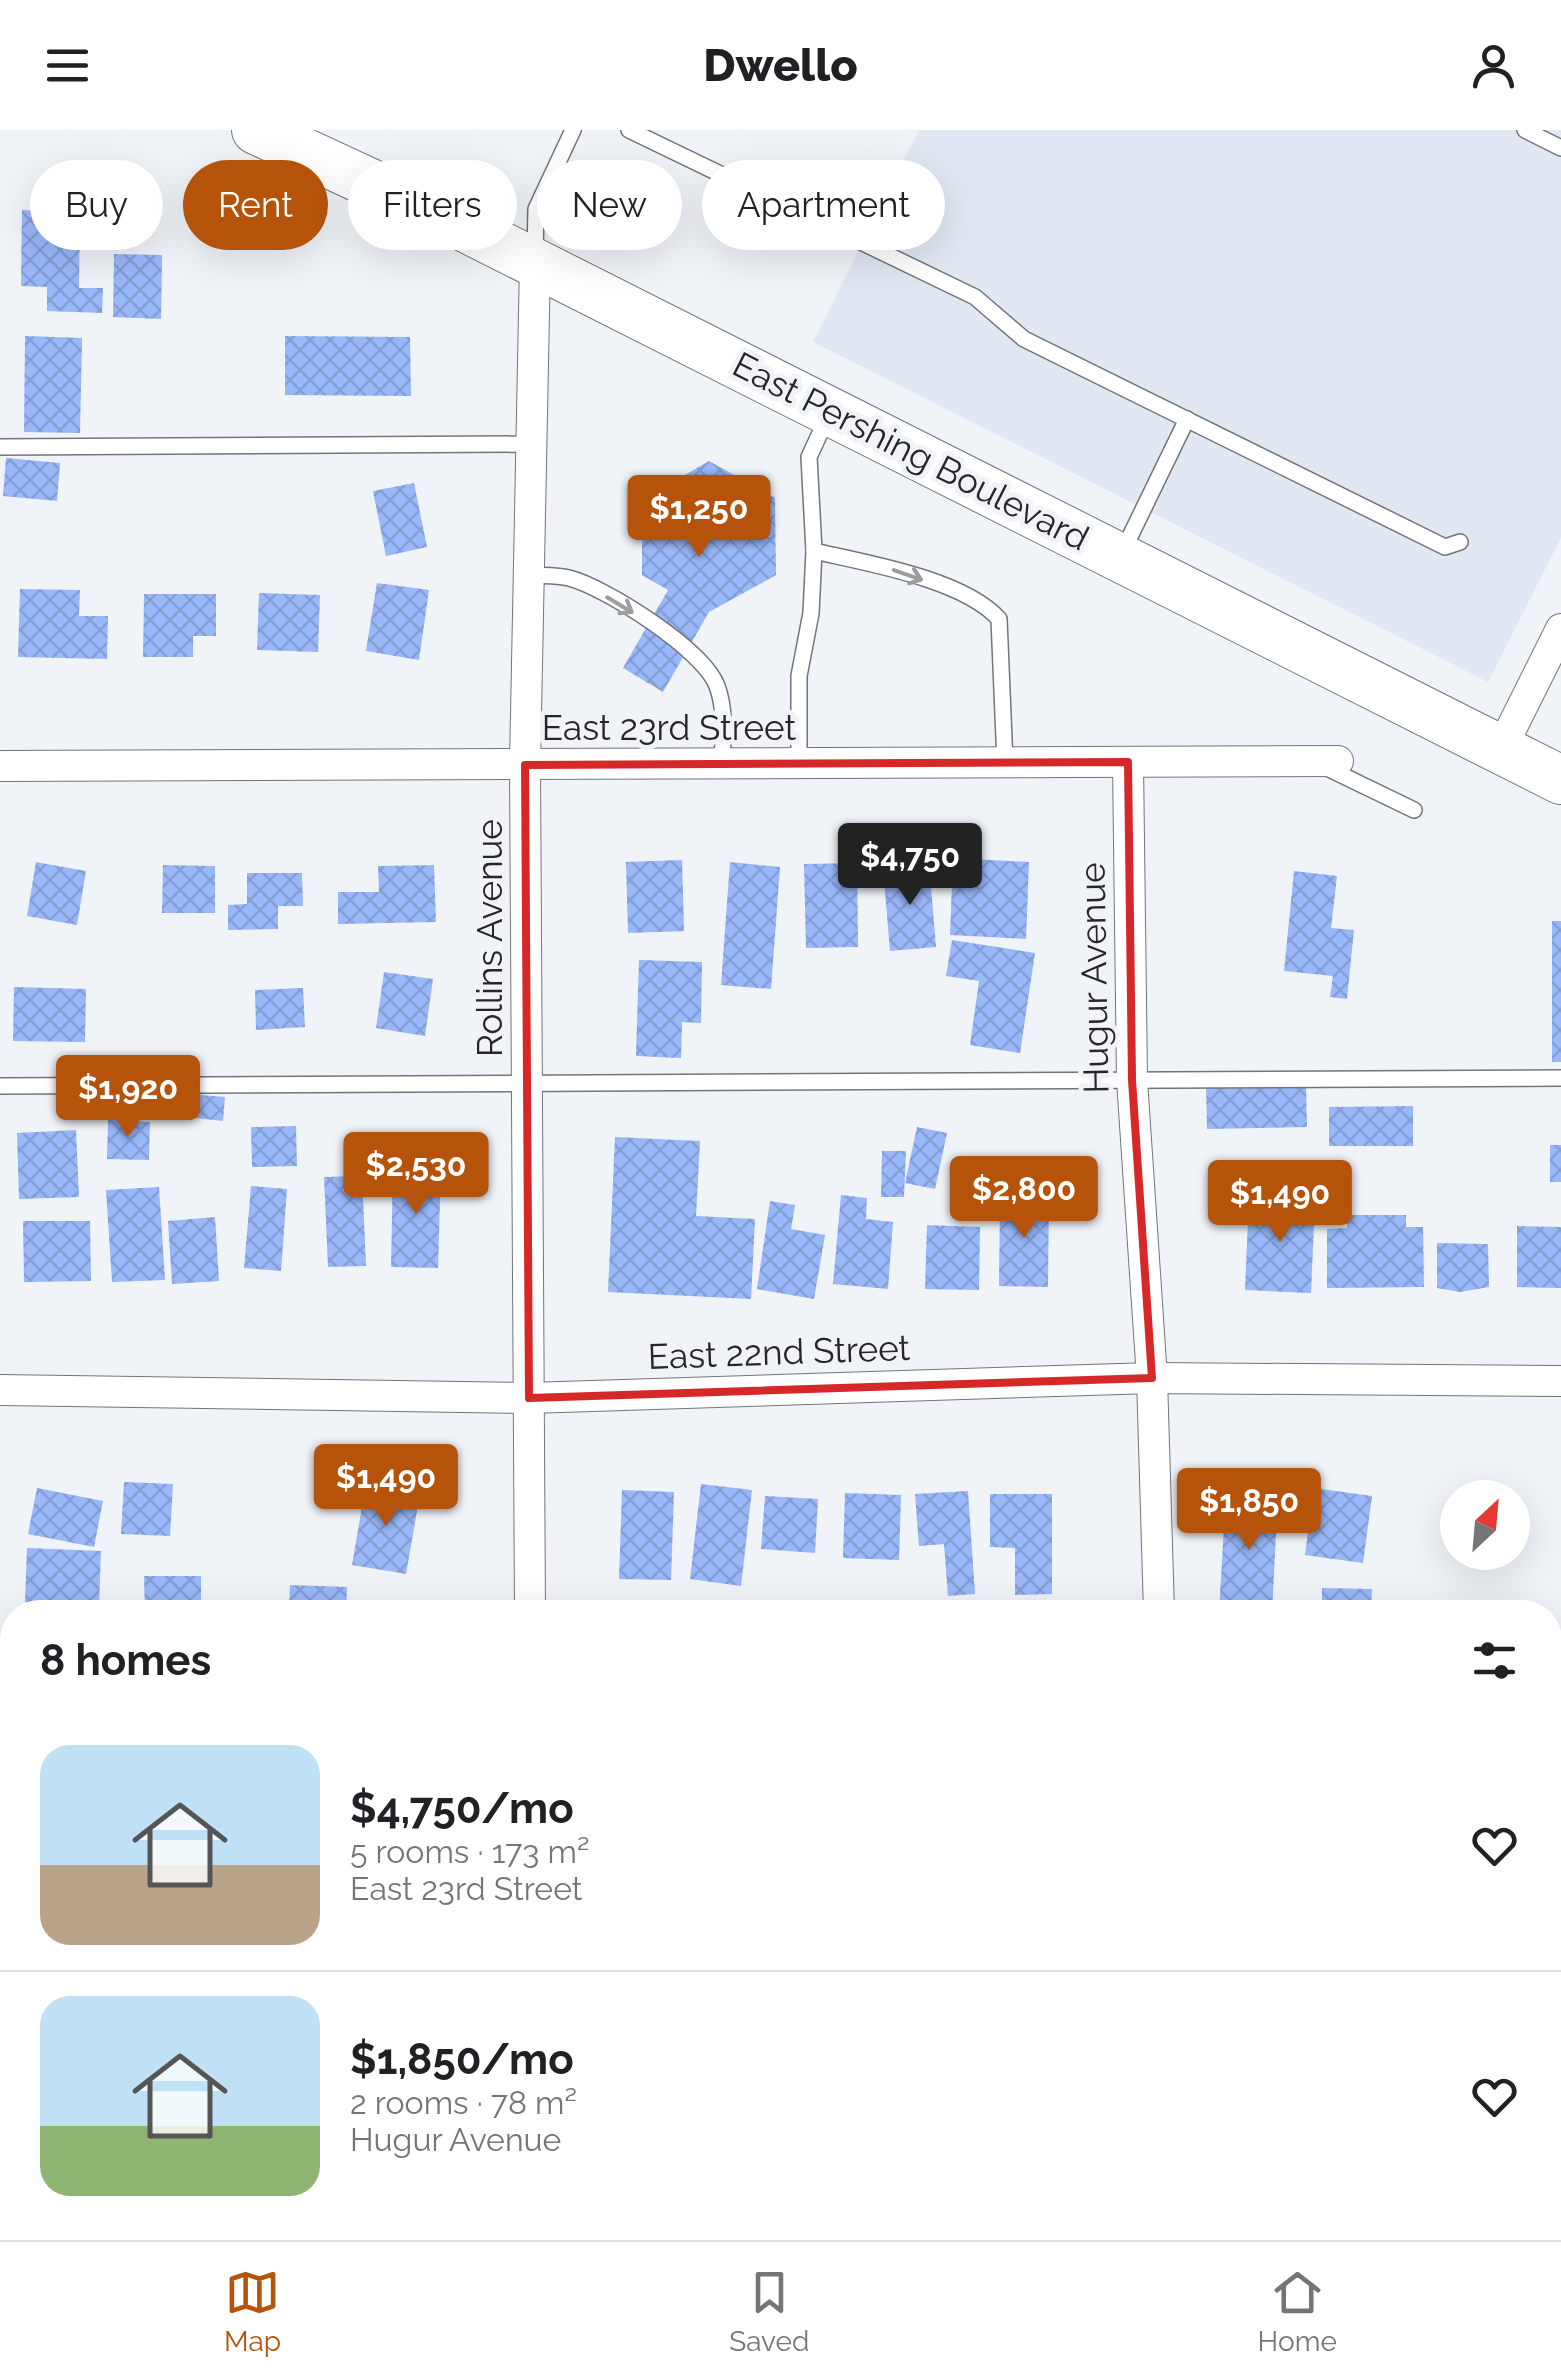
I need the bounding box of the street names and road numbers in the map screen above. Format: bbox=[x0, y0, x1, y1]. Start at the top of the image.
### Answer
street label: East Pershing Boulevard bbox=[726, 343, 1096, 559]
street label: East 23rd Street bbox=[542, 707, 796, 748]
street label: Rollins Avenue bbox=[469, 819, 510, 1057]
street label: Hugur Avenue bbox=[1071, 862, 1117, 1094]
street label: East 22nd Street bbox=[647, 1327, 911, 1377]

